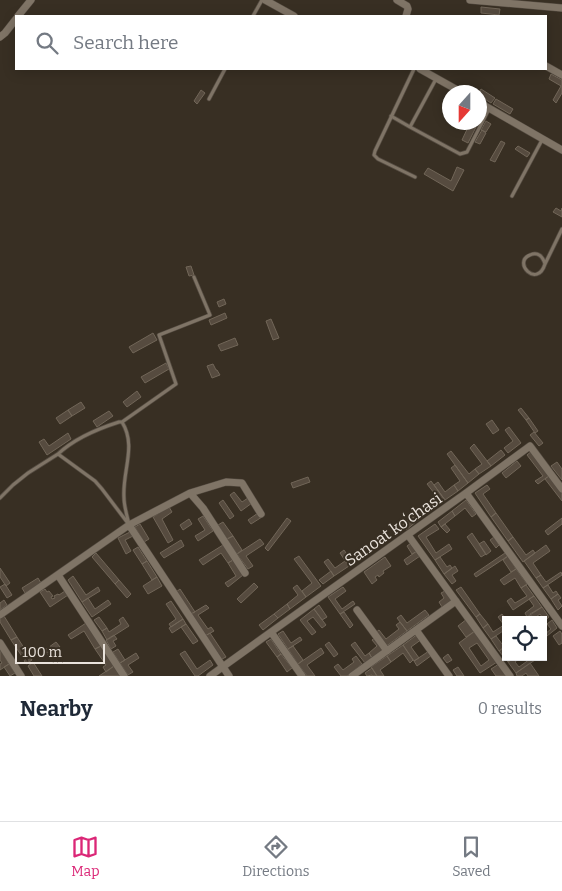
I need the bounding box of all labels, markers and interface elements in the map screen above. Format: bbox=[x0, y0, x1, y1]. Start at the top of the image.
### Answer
search box bbox=[15, 15, 547, 70]
icon: search bbox=[33, 29, 61, 57]
text: Search here bbox=[73, 31, 178, 54]
north arrow bbox=[442, 85, 487, 130]
street label: Sanoat koʻchasi bbox=[341, 489, 446, 570]
map controls bbox=[502, 616, 547, 661]
button: locate bbox=[502, 616, 547, 661]
scale bar bbox=[15, 641, 105, 664]
text: 100 m bbox=[22, 644, 62, 661]
text: Nearby bbox=[20, 696, 93, 722]
text: 0 results bbox=[478, 699, 542, 718]
tab: Map bbox=[71, 833, 100, 880]
tab: Directions bbox=[242, 833, 310, 880]
tab: Saved bbox=[452, 833, 491, 880]

